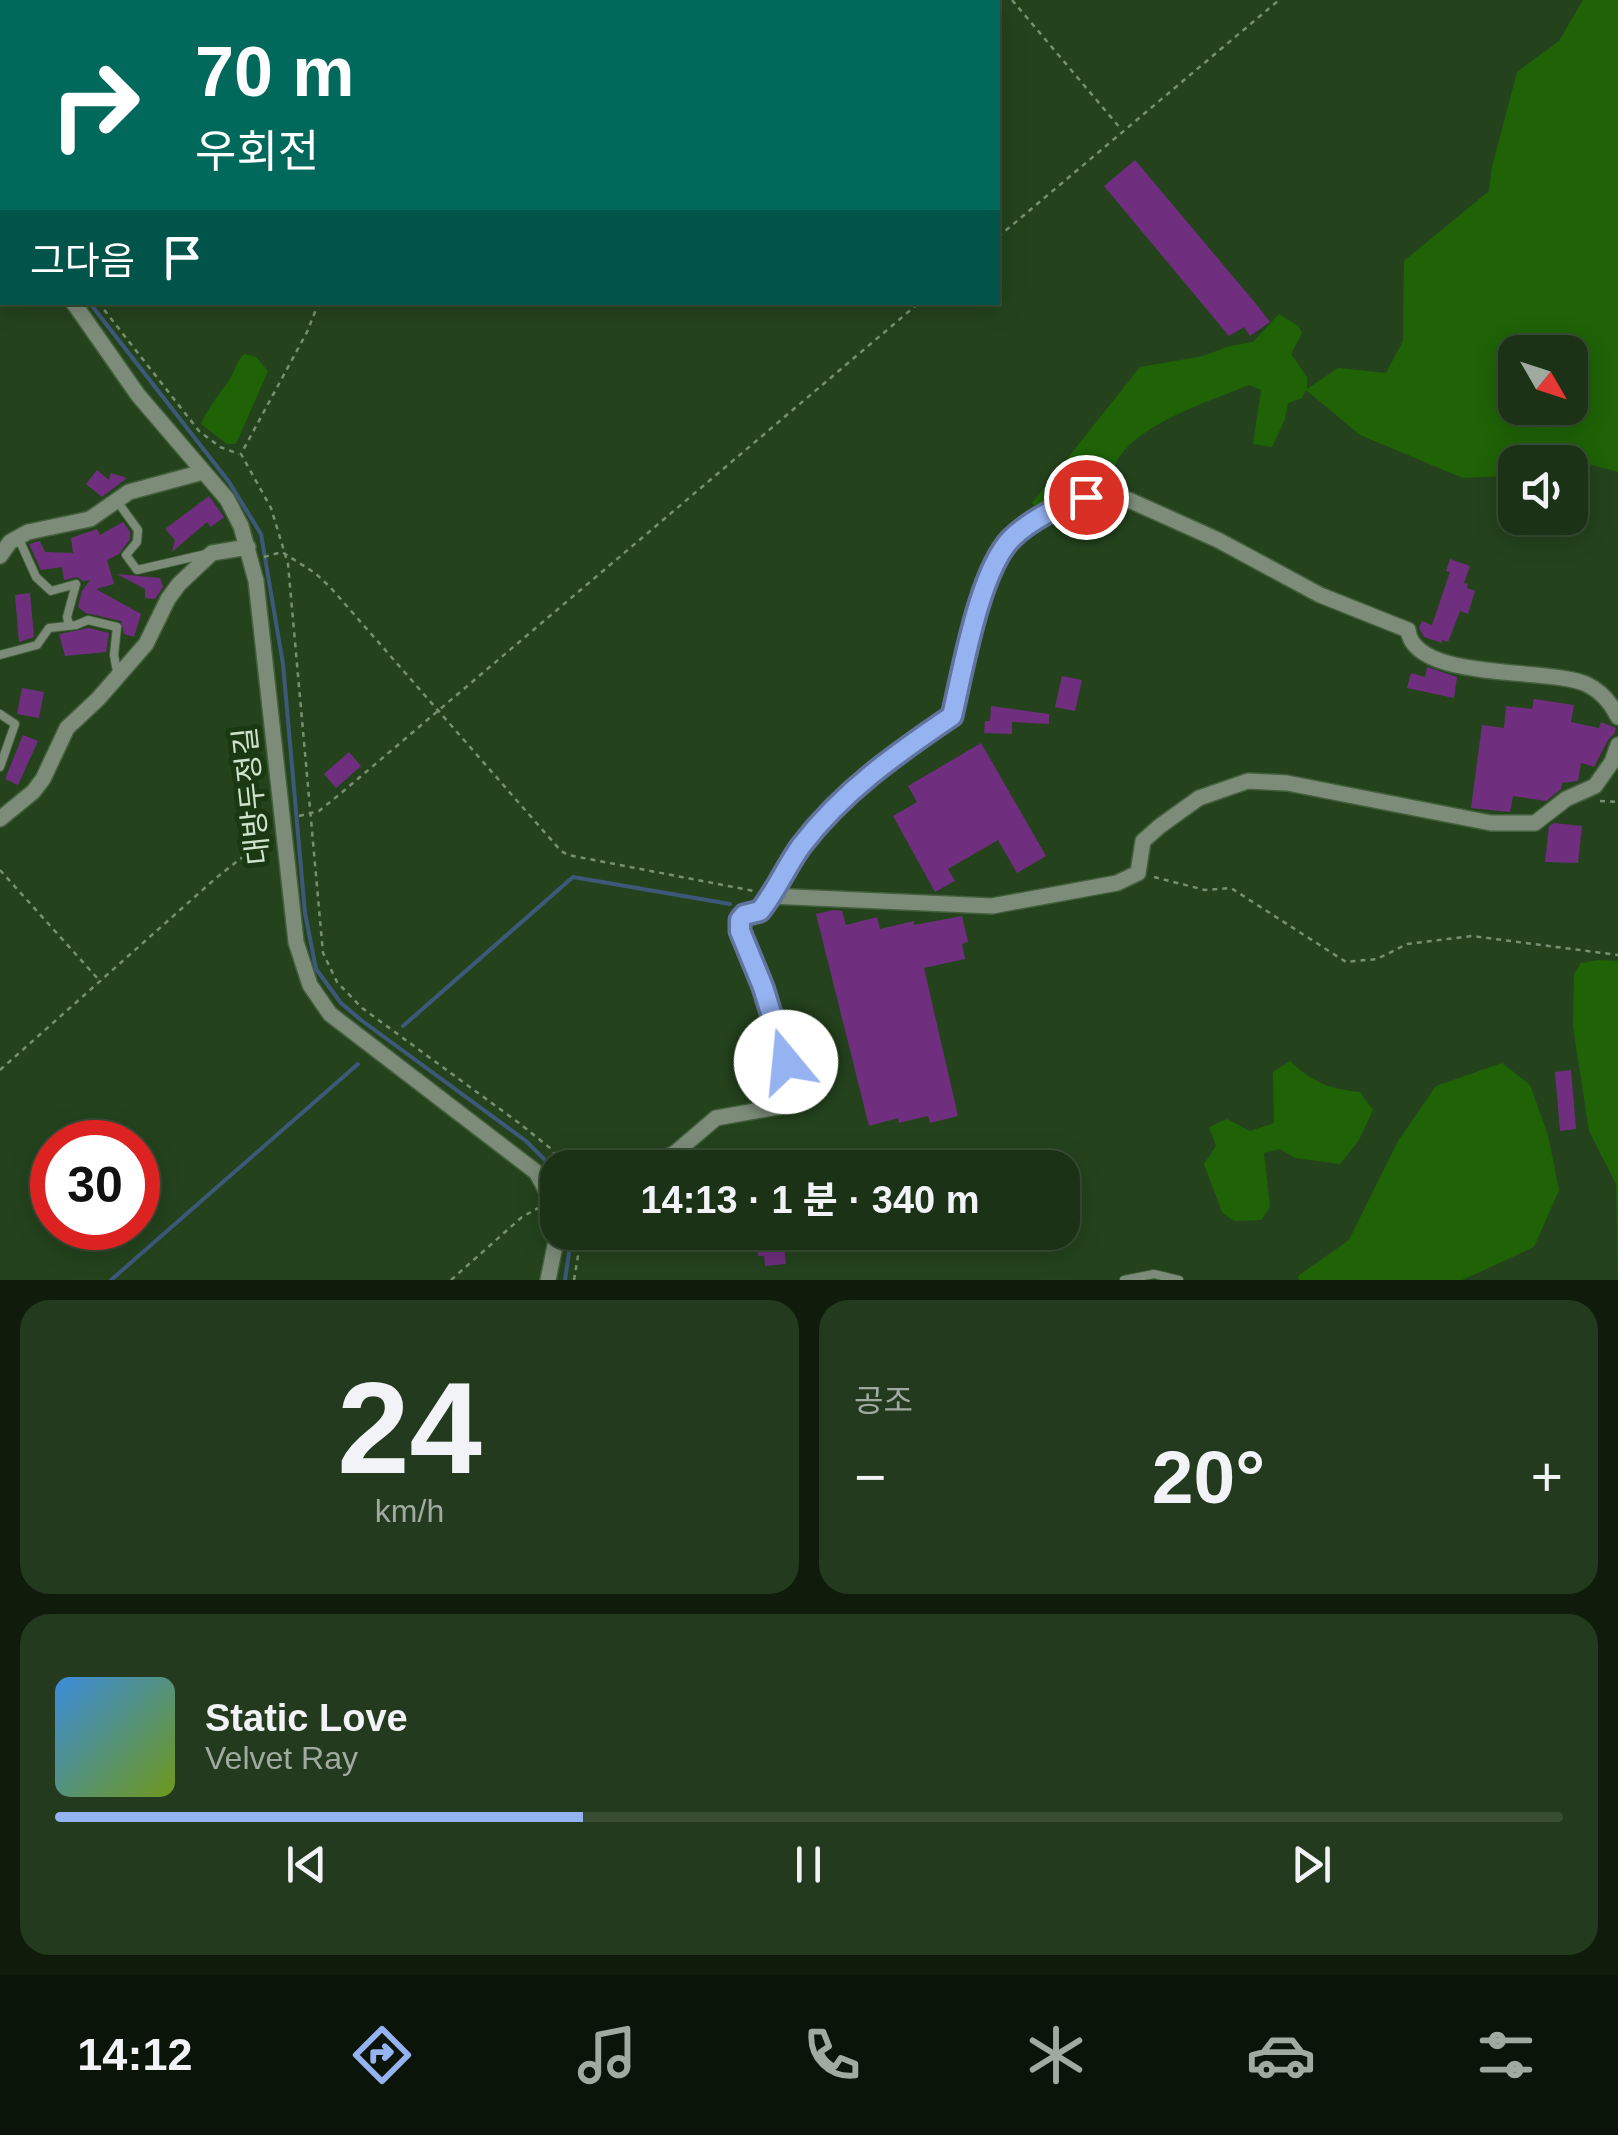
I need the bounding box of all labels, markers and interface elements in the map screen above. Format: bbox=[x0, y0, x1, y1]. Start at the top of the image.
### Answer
text: 70 m bbox=[195, 33, 355, 111]
icon: right bbox=[30, 40, 160, 170]
text: 우회전 bbox=[195, 126, 319, 177]
icon: arrive bbox=[155, 230, 210, 285]
text: 그다음 bbox=[30, 240, 135, 282]
north arrow bbox=[1498, 335, 1588, 425]
map controls bbox=[1498, 335, 1588, 535]
button: sound bbox=[1498, 445, 1588, 535]
pin bbox=[1044, 455, 1129, 540]
icon: arrive bbox=[1059, 470, 1114, 525]
street label: 대방두정길 bbox=[228, 726, 275, 866]
position arrow bbox=[734, 1010, 838, 1114]
speed limit sign: 30 bbox=[30, 1120, 160, 1250]
text: 14:13 · 1 분 · 340 m bbox=[640, 1179, 980, 1221]
text: 24 bbox=[337, 1355, 482, 1501]
text: 공조 bbox=[854, 1383, 913, 1419]
text: 20° bbox=[1152, 1435, 1265, 1519]
text: − bbox=[854, 1446, 886, 1508]
text: + bbox=[1531, 1446, 1563, 1508]
text: km/h bbox=[375, 1493, 444, 1529]
text: Static Love bbox=[205, 1697, 408, 1739]
text: Velvet Ray bbox=[205, 1740, 358, 1776]
icon: previous bbox=[279, 1837, 334, 1892]
icon: pause bbox=[781, 1837, 836, 1892]
icon: next bbox=[1284, 1837, 1339, 1892]
icon: directions bbox=[347, 2020, 417, 2090]
icon: music bbox=[572, 2020, 642, 2090]
icon: phone bbox=[797, 2020, 867, 2090]
icon: climate bbox=[1021, 2020, 1091, 2090]
icon: car bbox=[1246, 2020, 1316, 2090]
icon: filters bbox=[1471, 2020, 1541, 2090]
text: 14:12 bbox=[77, 2029, 192, 2080]

